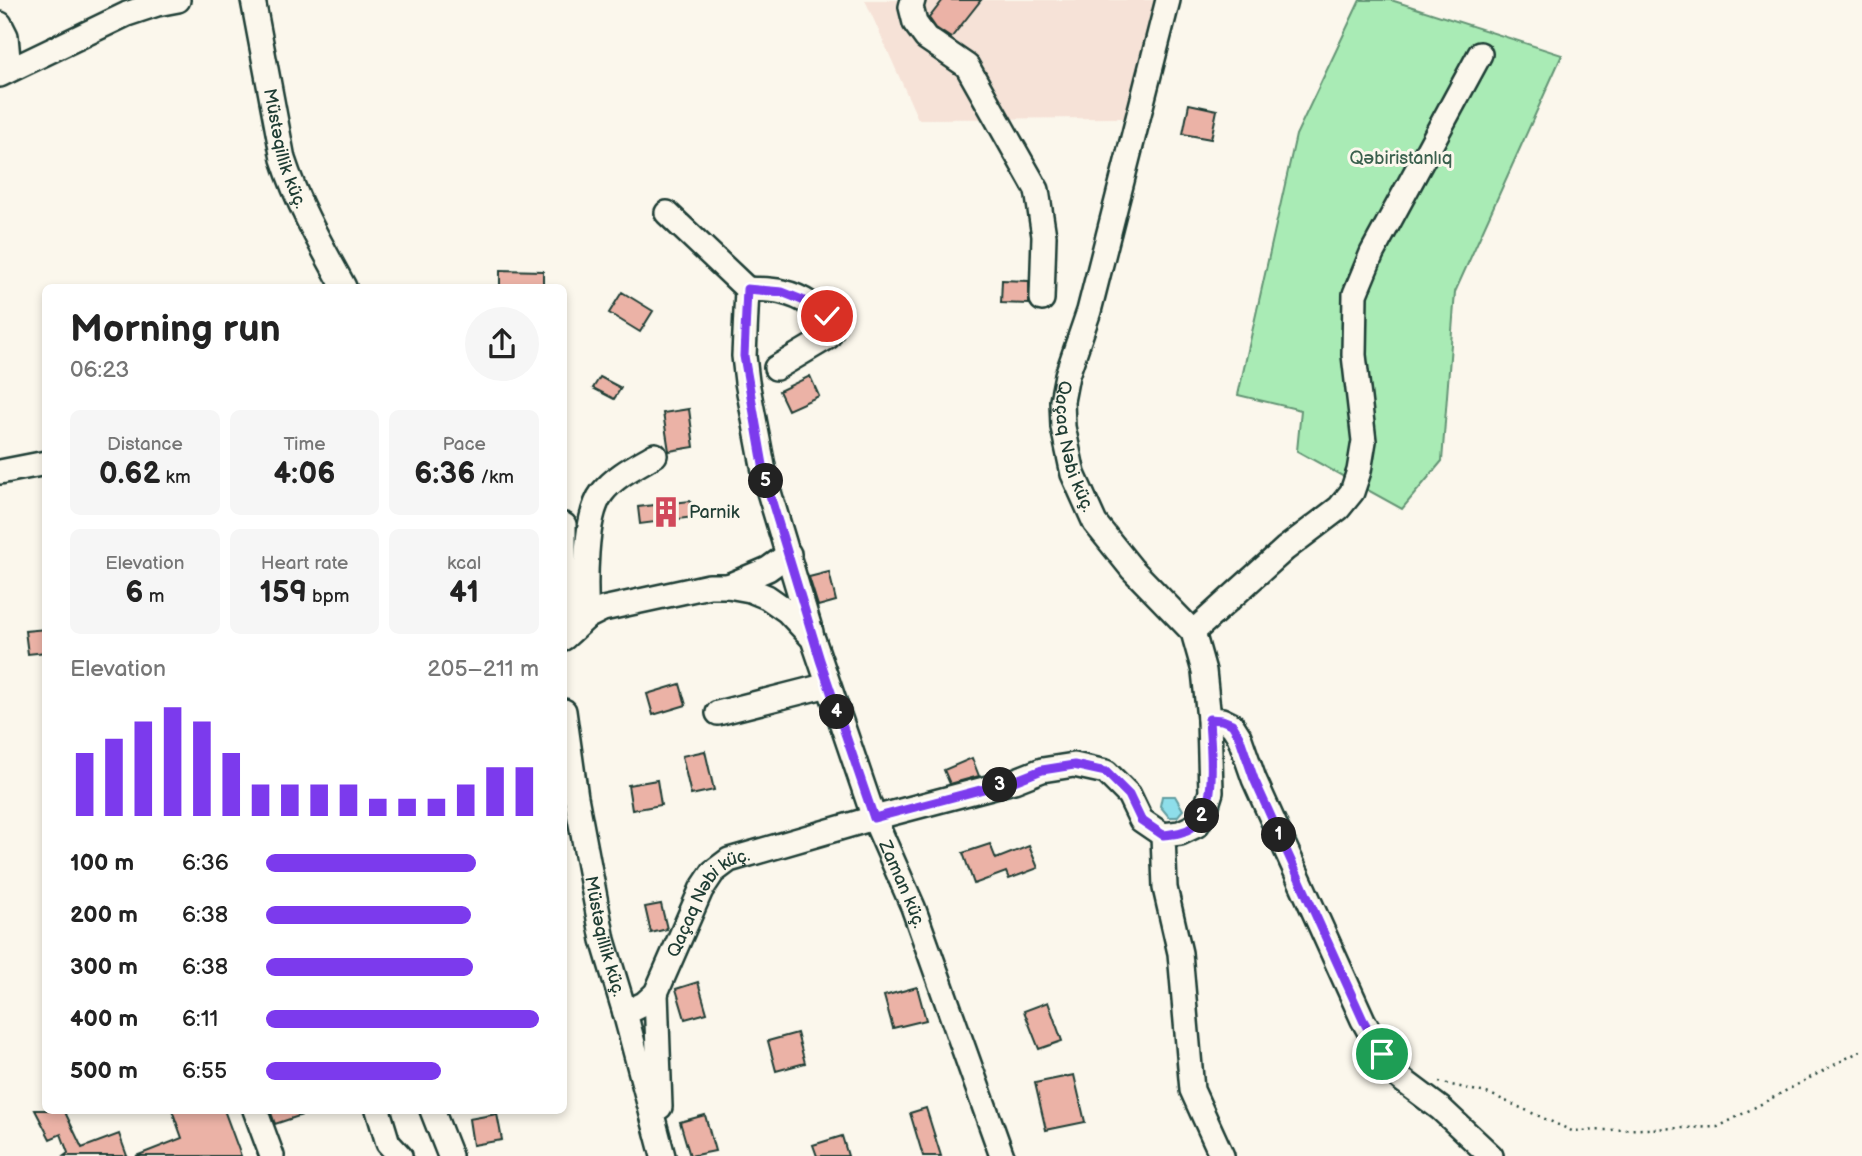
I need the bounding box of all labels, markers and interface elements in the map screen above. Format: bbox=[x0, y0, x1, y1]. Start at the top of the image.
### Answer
street label: Müstəqillik küç. bbox=[259, 87, 311, 212]
park label: Qəbiristanlıq bbox=[1350, 148, 1452, 169]
pin bbox=[797, 286, 857, 346]
icon: check bbox=[808, 297, 846, 335]
text: Morning run bbox=[70, 307, 281, 352]
button: share bbox=[465, 307, 539, 381]
text: 06:23 bbox=[70, 356, 129, 384]
street label: Qaçaq Nəbi küç. bbox=[1050, 379, 1099, 515]
text: Distance bbox=[107, 433, 183, 456]
text: Time bbox=[283, 433, 326, 456]
text: Pace bbox=[443, 433, 486, 456]
text: 0.62 bbox=[99, 456, 160, 492]
text: 4:06 bbox=[274, 456, 335, 492]
text: 6:36 bbox=[414, 456, 475, 492]
pin: 5 bbox=[748, 463, 784, 498]
text: km bbox=[160, 466, 191, 489]
text: /km bbox=[475, 466, 514, 489]
text: 5 bbox=[760, 469, 771, 492]
building icon: Parnik bbox=[649, 495, 683, 529]
place label: Parnik bbox=[689, 502, 740, 523]
text: Elevation bbox=[105, 552, 184, 575]
text: Heart rate bbox=[261, 552, 348, 575]
text: kcal bbox=[447, 552, 481, 575]
text: 6 bbox=[125, 575, 144, 611]
text: 159 bbox=[259, 575, 307, 611]
text: 41 bbox=[449, 575, 479, 611]
text: m bbox=[144, 585, 164, 608]
text: bpm bbox=[307, 585, 350, 608]
text: Elevation bbox=[70, 655, 166, 683]
text: 205–211 m bbox=[427, 655, 539, 683]
pin: 4 bbox=[820, 694, 854, 730]
text: 4 bbox=[831, 700, 842, 723]
pin: 3 bbox=[982, 768, 1018, 802]
text: 3 bbox=[994, 773, 1005, 796]
pin: 2 bbox=[1184, 798, 1220, 834]
text: 2 bbox=[1196, 804, 1207, 827]
pin: 1 bbox=[1262, 818, 1296, 852]
text: 1 bbox=[1275, 823, 1283, 846]
street label: Zaman küç. bbox=[874, 836, 930, 931]
street label: Qaçaq Nəbi küç. bbox=[663, 845, 752, 960]
text: 100 m bbox=[70, 849, 134, 877]
text: 6:36 bbox=[182, 849, 229, 877]
street label: Müstəqillik küç. bbox=[580, 874, 629, 999]
text: 200 m bbox=[70, 901, 138, 929]
text: 6:38 bbox=[182, 901, 228, 929]
text: 300 m bbox=[70, 953, 138, 981]
text: 6:38 bbox=[182, 953, 228, 981]
text: 400 m bbox=[70, 1005, 138, 1033]
text: 6:11 bbox=[182, 1005, 219, 1033]
pin bbox=[1352, 1024, 1412, 1084]
icon: arrive bbox=[1363, 1035, 1401, 1073]
text: 500 m bbox=[70, 1057, 138, 1085]
text: 6:55 bbox=[182, 1057, 227, 1085]

